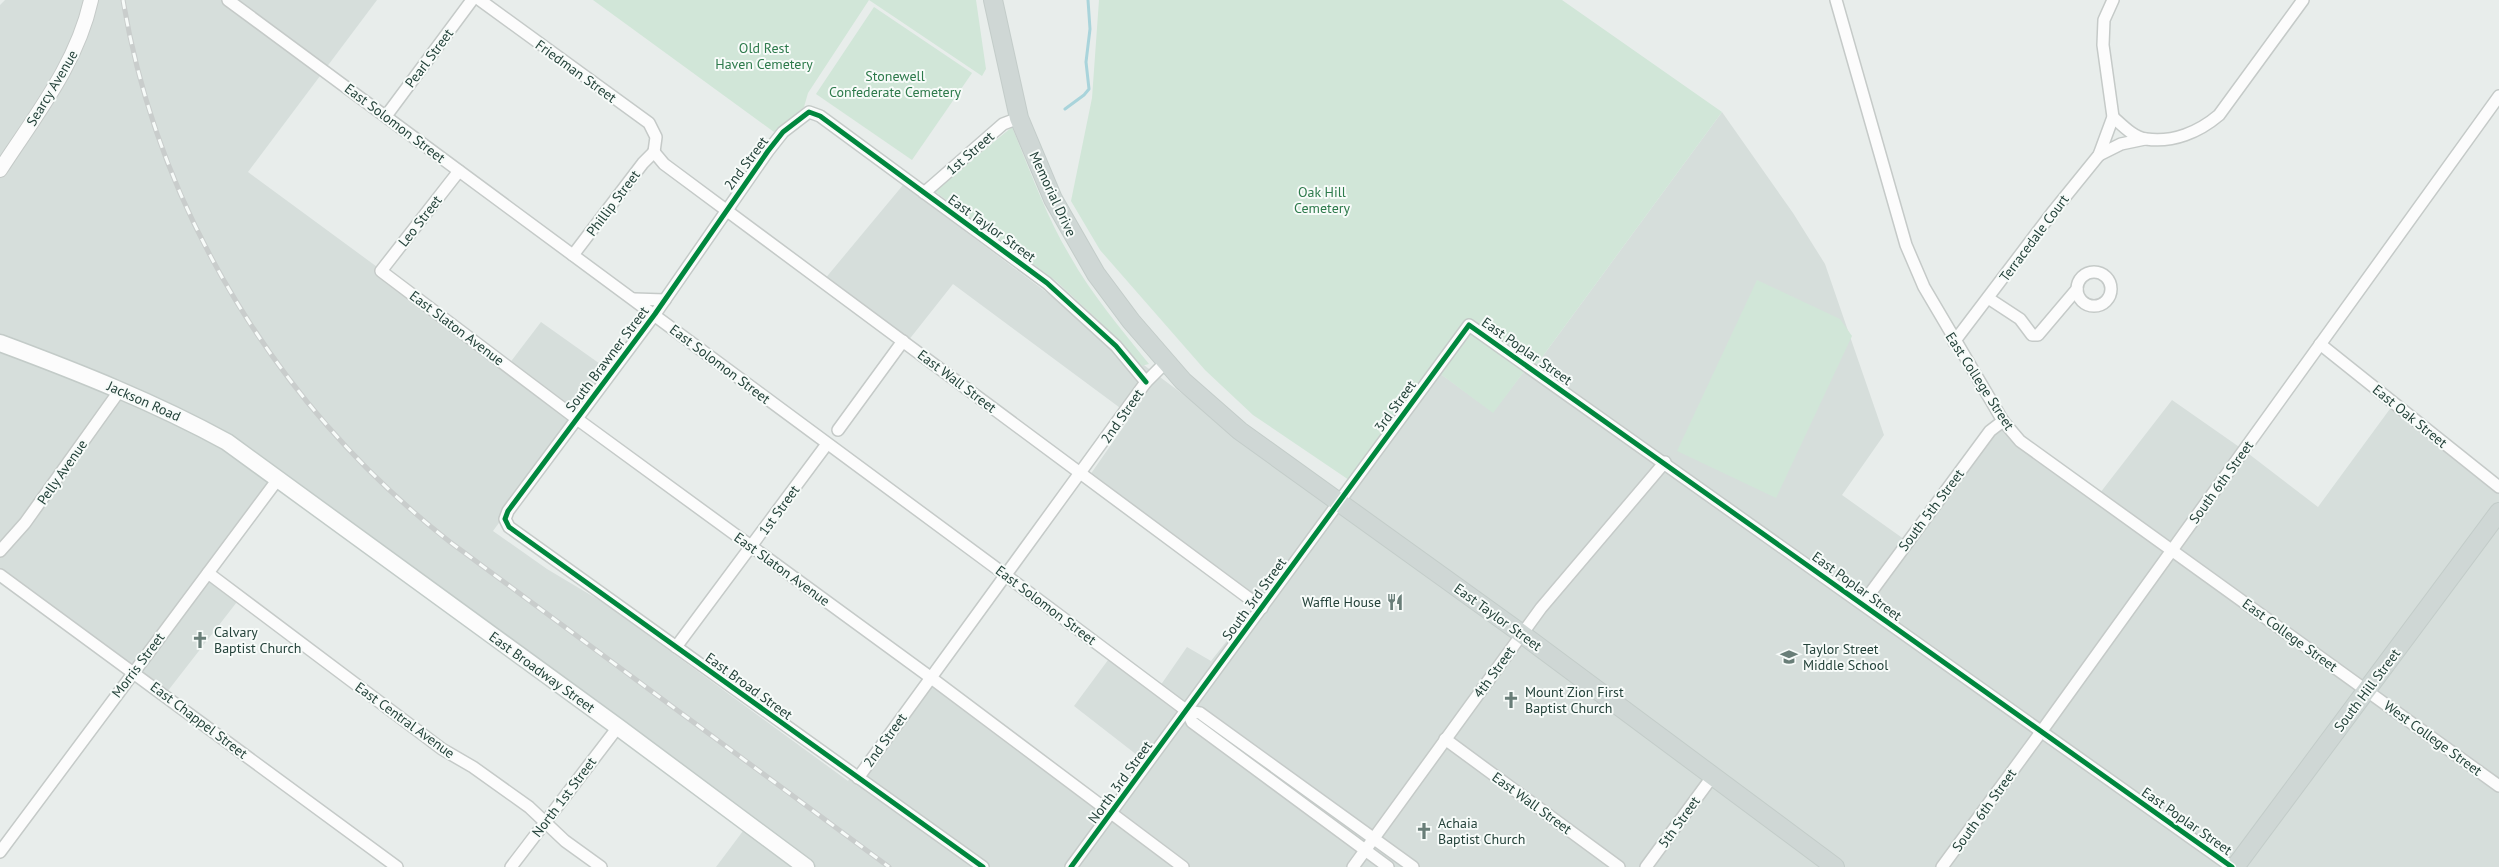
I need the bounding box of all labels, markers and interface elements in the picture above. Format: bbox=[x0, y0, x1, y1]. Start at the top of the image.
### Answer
street label: Pearl Street bbox=[401, 25, 457, 91]
street label: Friedman Street bbox=[532, 36, 620, 107]
park label: Old Rest Haven Cemetery bbox=[715, 39, 813, 73]
street label: Searcy Avenue bbox=[22, 47, 82, 129]
park label: Stonewell Confederate Cemetery bbox=[829, 67, 961, 101]
street label: East Solomon Street bbox=[341, 79, 449, 167]
street label: 1st Street bbox=[942, 127, 998, 179]
street label: 2nd Street bbox=[720, 133, 772, 193]
street label: Memorial Drive bbox=[1025, 149, 1081, 239]
street label: Phillip Street bbox=[582, 166, 644, 240]
park label: Oak Hill Cemetery bbox=[1294, 183, 1351, 217]
street label: East Taylor Street bbox=[945, 190, 1040, 266]
street label: Leo Street bbox=[394, 191, 446, 250]
street label: Terracedale Court bbox=[1995, 191, 2073, 285]
street label: East Slaton Avenue bbox=[406, 286, 508, 370]
street label: South Brawner Street bbox=[561, 302, 653, 415]
street label: East Poplar Street bbox=[1478, 313, 1576, 389]
street label: East Solomon Street bbox=[666, 320, 774, 408]
street label: East College Street bbox=[1942, 329, 2018, 434]
street label: East Wall Street bbox=[914, 345, 1000, 417]
street label: Jackson Road bbox=[104, 376, 184, 425]
street label: 3rd Street bbox=[1370, 376, 1420, 435]
street label: East Oak Street bbox=[2369, 380, 2451, 452]
street label: 2nd Street bbox=[1097, 385, 1147, 447]
street label: Pelly Avenue bbox=[33, 436, 91, 508]
street label: South 6th Street bbox=[2185, 437, 2257, 527]
street label: South 5th Street bbox=[1894, 465, 1968, 555]
street label: 1st Street bbox=[755, 481, 803, 539]
street label: East Slaton Avenue bbox=[731, 528, 833, 610]
street label: East Poplar Street bbox=[1809, 547, 1906, 625]
street label: South 3rd Street bbox=[1218, 554, 1290, 644]
street label: East Solomon Street bbox=[992, 561, 1100, 649]
street label: East Taylor Street bbox=[1451, 579, 1546, 655]
restaurant icon: Waffle House bbox=[1385, 592, 1405, 612]
place label: Waffle House bbox=[1302, 593, 1381, 611]
street label: East College Street bbox=[2239, 594, 2341, 676]
place label: Calvary Baptist Church bbox=[214, 623, 302, 657]
street label: East Broadway Street bbox=[486, 628, 599, 717]
street label: Morris Street bbox=[108, 629, 169, 701]
church icon: Calvary Baptist Church bbox=[190, 630, 210, 650]
place label: Taylor Street Middle School bbox=[1803, 640, 1888, 674]
street label: 4th Street bbox=[1469, 642, 1519, 701]
street label: South Hill Street bbox=[2330, 645, 2404, 735]
school or university icon: Taylor Street Middle School bbox=[1779, 647, 1799, 667]
street label: East Broad Street bbox=[702, 648, 796, 724]
street label: East Chappel Street bbox=[147, 678, 251, 763]
street label: East Central Avenue bbox=[352, 678, 458, 762]
place label: Mount Zion First Baptist Church bbox=[1525, 683, 1624, 717]
church icon: Mount Zion First Baptist Church bbox=[1501, 690, 1521, 710]
street label: West College Street bbox=[2380, 696, 2486, 780]
street label: 2nd Street bbox=[859, 709, 911, 771]
street label: North 3rd Street bbox=[1084, 737, 1156, 827]
street label: North 1st Street bbox=[528, 753, 600, 841]
street label: South 6th Street bbox=[1948, 765, 2020, 855]
street label: East Wall Street bbox=[1489, 768, 1576, 838]
street label: East Poplar Street bbox=[2138, 783, 2236, 859]
street label: 5th Street bbox=[1654, 792, 1704, 851]
place label: Achaia Baptist Church bbox=[1438, 814, 1526, 848]
church icon: Achaia Baptist Church bbox=[1414, 821, 1434, 841]

